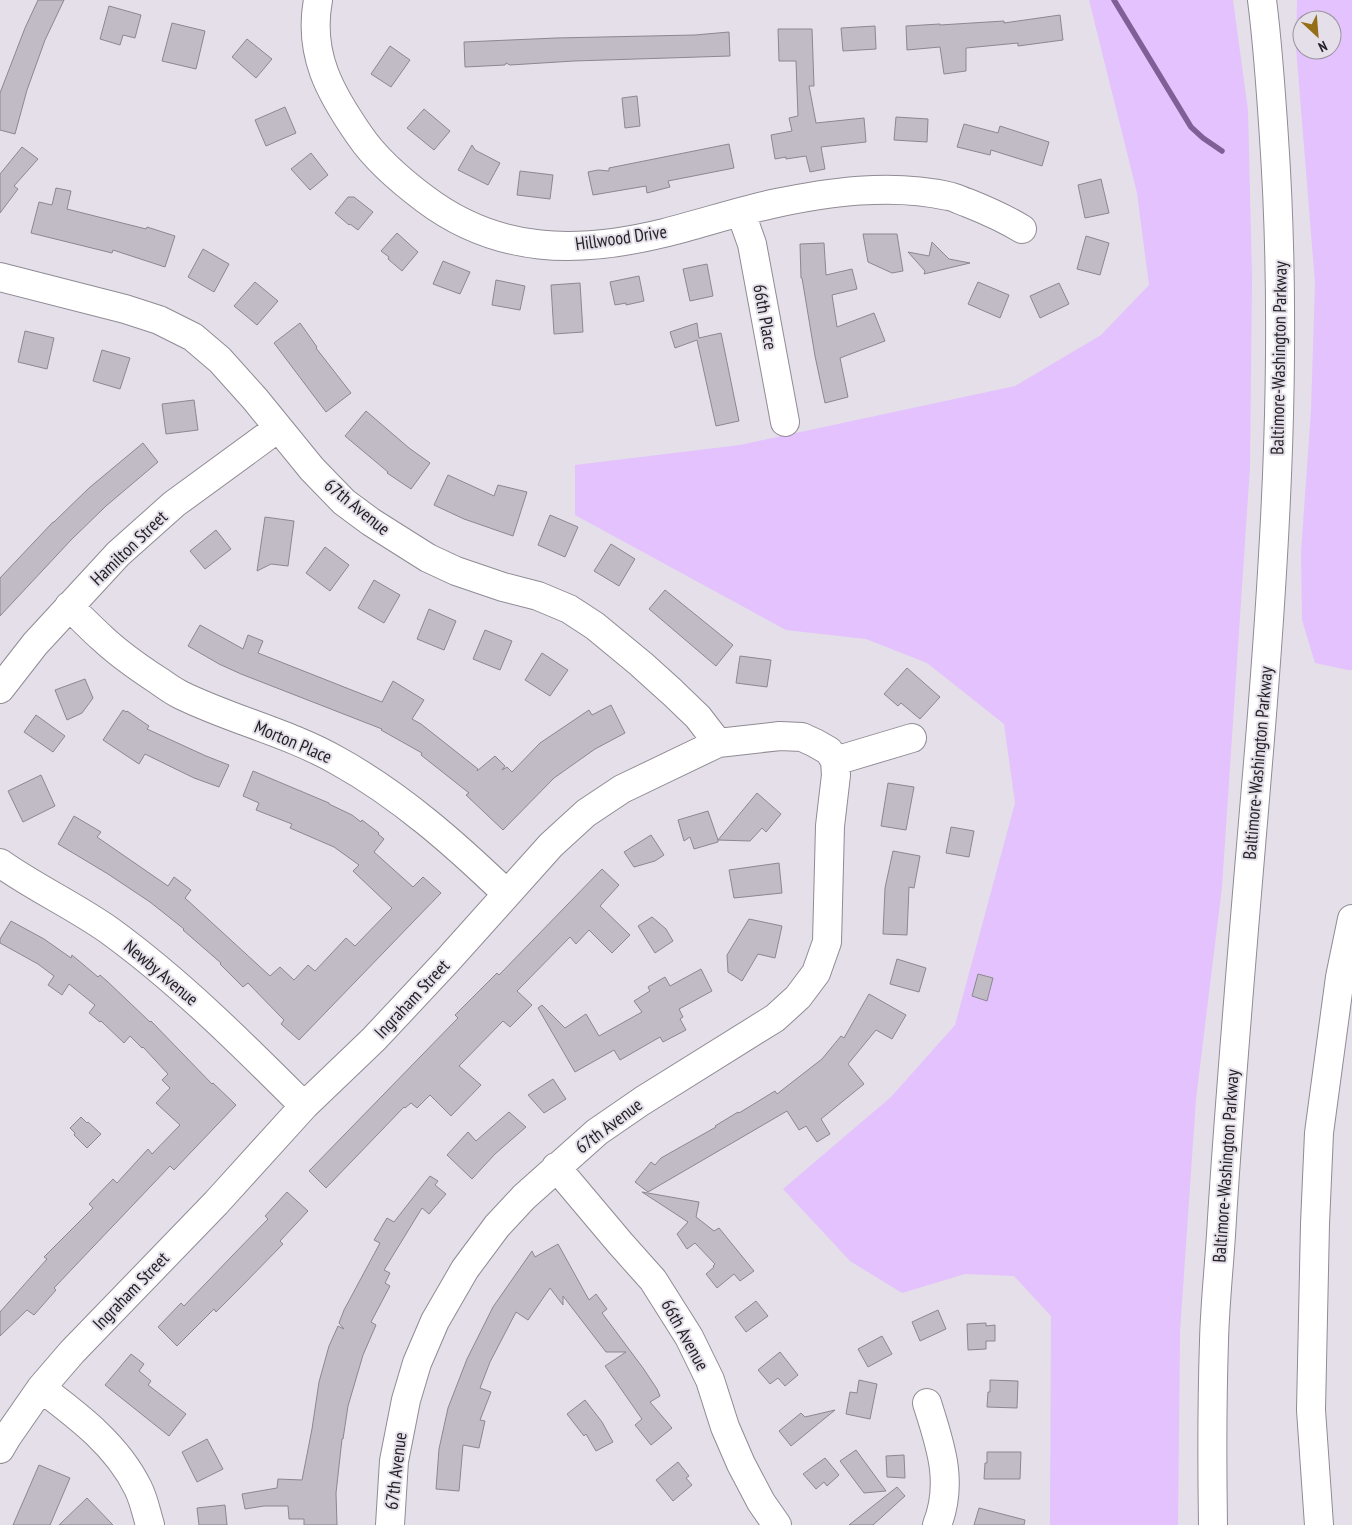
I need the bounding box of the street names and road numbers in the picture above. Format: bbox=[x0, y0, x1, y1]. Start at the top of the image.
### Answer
street label: Hillwood Drive bbox=[574, 220, 668, 255]
street label: Baltimore-Washington Parkway bbox=[1265, 261, 1292, 455]
street label: 66th Place bbox=[748, 282, 783, 351]
street label: 67th Avenue bbox=[320, 473, 395, 540]
street label: Hamilton Street bbox=[85, 505, 172, 590]
street label: Baltimore-Washington Parkway bbox=[1238, 665, 1277, 860]
street label: Morton Place bbox=[251, 715, 335, 768]
street label: Newby Avenue bbox=[119, 935, 203, 1010]
street label: Ingraham Street bbox=[369, 954, 454, 1043]
street label: Baltimore-Washington Parkway bbox=[1207, 1068, 1244, 1263]
street label: 67th Avenue bbox=[571, 1093, 647, 1158]
street label: Ingraham Street bbox=[88, 1247, 174, 1335]
street label: 66th Avenue bbox=[656, 1295, 714, 1374]
street label: 67th Avenue bbox=[379, 1431, 412, 1511]

